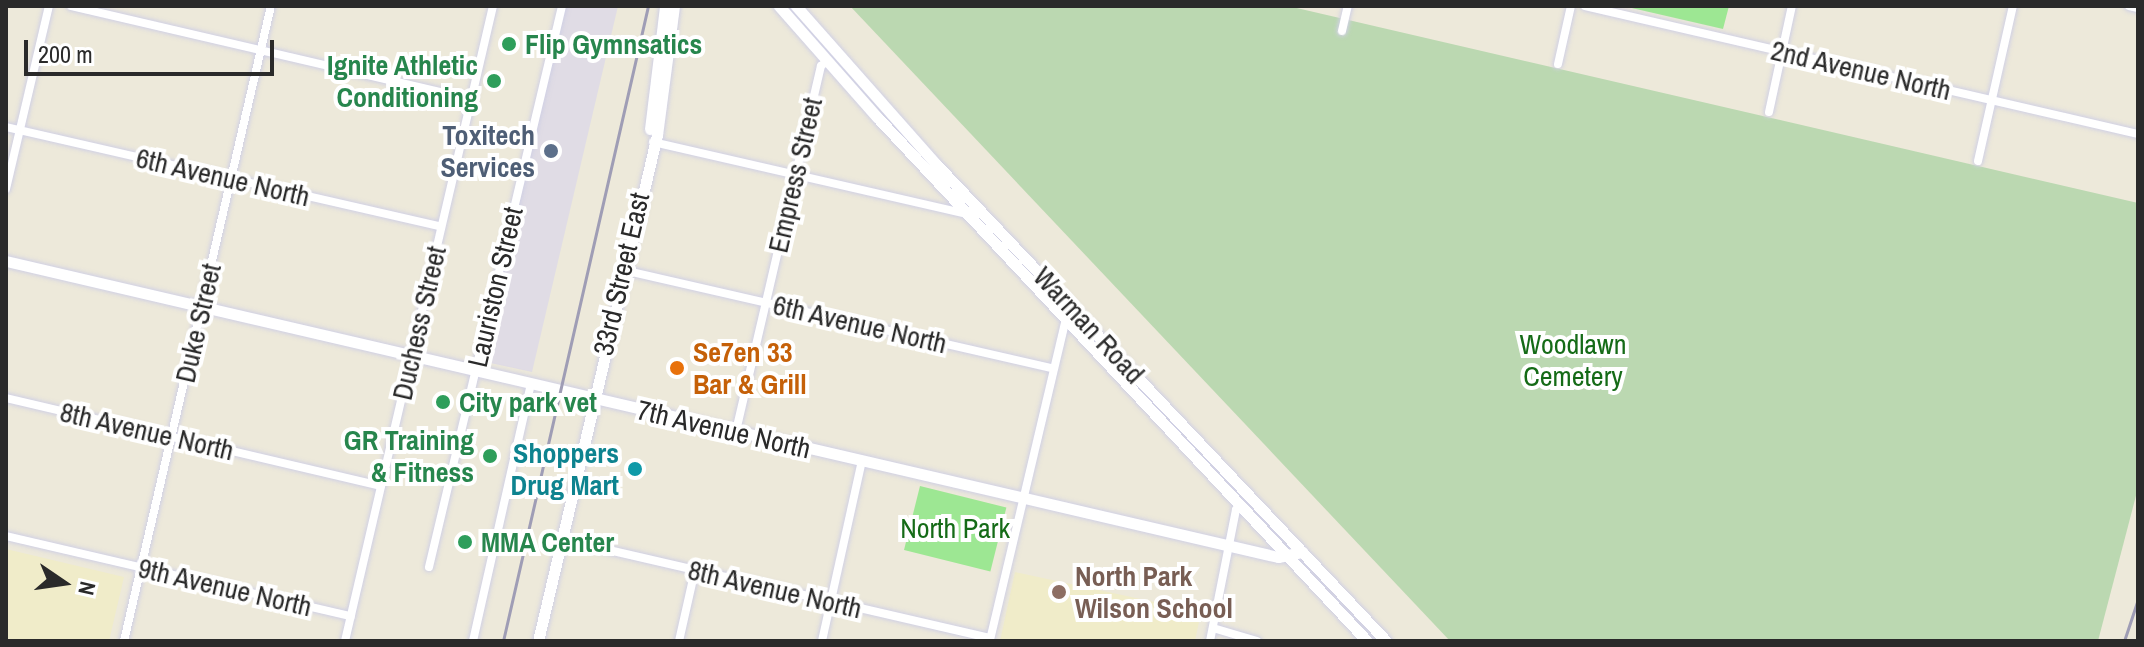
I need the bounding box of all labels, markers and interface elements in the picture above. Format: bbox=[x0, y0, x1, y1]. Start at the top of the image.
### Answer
scale bar bbox=[28, 24, 278, 74]
place label: Flip Gymnsatics bbox=[525, 27, 702, 61]
street label: 2nd Avenue North bbox=[1767, 33, 1955, 107]
marker: Flip Gymnsatics bbox=[500, 35, 518, 53]
text: 200 m bbox=[38, 38, 93, 70]
place label: Ignite Athletic Conditioning bbox=[326, 48, 478, 114]
marker: Ignite Athletic Conditioning bbox=[485, 72, 503, 90]
street label: Empress Street bbox=[761, 94, 829, 256]
place label: Toxitech Services bbox=[441, 118, 535, 184]
street label: 6th Avenue North bbox=[132, 141, 314, 213]
marker: Toxitech Services bbox=[542, 142, 560, 160]
street label: 33rd Street East bbox=[586, 189, 656, 359]
street label: Lauriston Street bbox=[460, 204, 530, 370]
street label: Duchess Street bbox=[385, 243, 453, 403]
street label: Duke Street bbox=[168, 260, 228, 386]
street label: Warman Road bbox=[1027, 260, 1151, 390]
street label: 6th Avenue North bbox=[769, 288, 951, 360]
park label: Woodlawn Cemetery bbox=[1520, 327, 1626, 393]
place label: Se7en 33 Bar & Grill bbox=[693, 335, 807, 401]
marker: Se7en 33 Bar & Grill bbox=[668, 359, 686, 377]
place label: City park vet bbox=[459, 385, 597, 419]
marker: City park vet bbox=[434, 393, 452, 411]
street label: 7th Avenue North bbox=[633, 393, 815, 465]
street label: 8th Avenue North bbox=[56, 395, 238, 467]
place label: GR Training & Fitness bbox=[344, 423, 474, 489]
place label: Shoppers Drug Mart bbox=[511, 436, 619, 502]
marker: GR Training & Fitness bbox=[481, 447, 499, 465]
marker: Shoppers Drug Mart bbox=[626, 460, 644, 478]
park label: North Park bbox=[900, 511, 1010, 545]
place label: MMA Center bbox=[481, 525, 615, 559]
marker: MMA Center bbox=[456, 533, 474, 551]
north arrow bbox=[24, 543, 104, 623]
street label: 9th Avenue North bbox=[134, 551, 316, 623]
street label: 8th Avenue North bbox=[684, 553, 866, 625]
place label: North Park Wilson School bbox=[1075, 559, 1233, 625]
text: N bbox=[71, 579, 103, 598]
marker: North Park Wilson School bbox=[1050, 583, 1068, 601]

